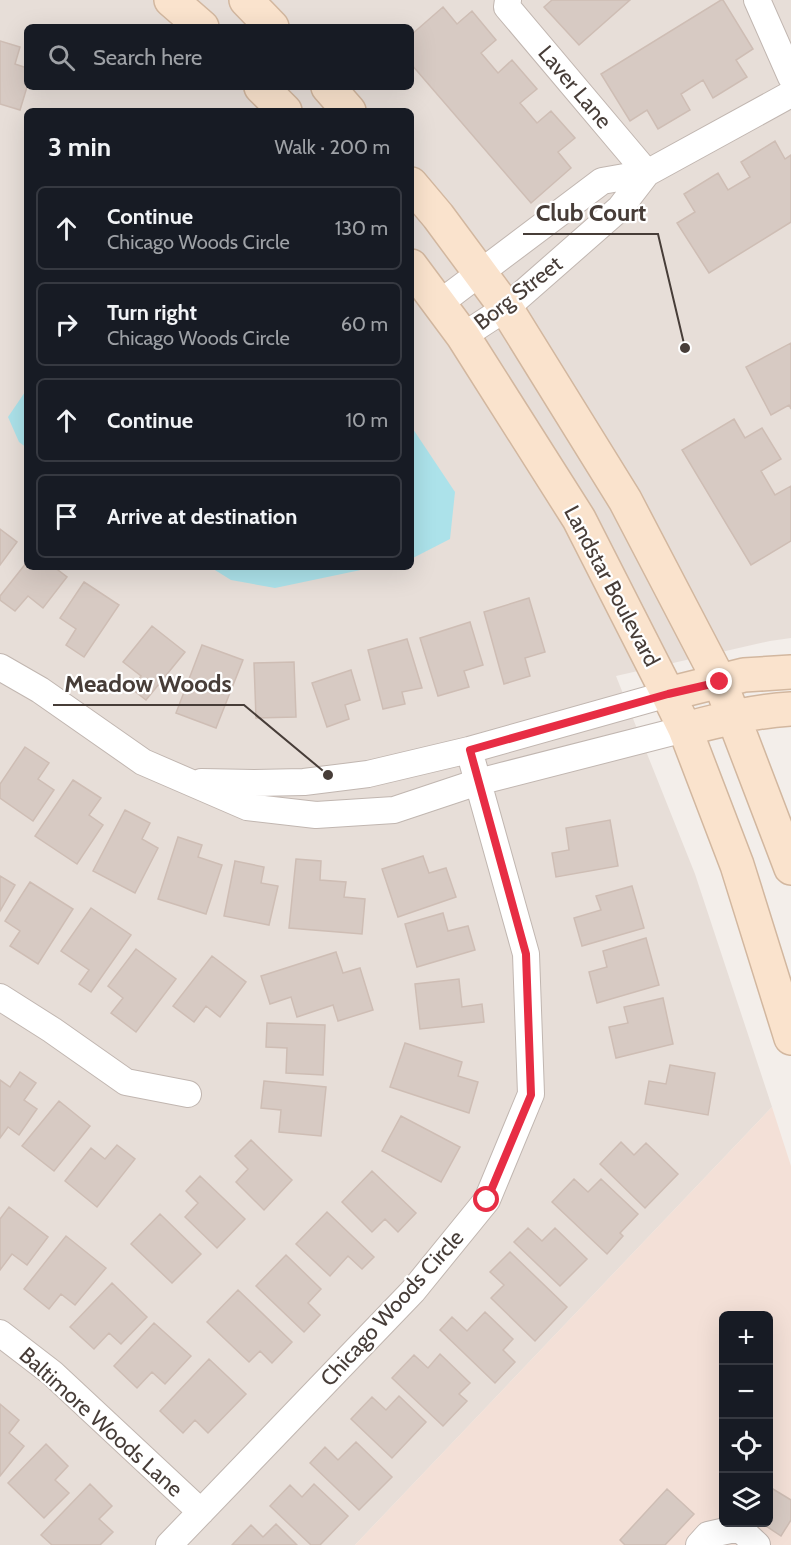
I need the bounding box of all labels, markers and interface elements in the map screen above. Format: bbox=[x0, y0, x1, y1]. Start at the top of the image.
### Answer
search box bbox=[24, 24, 414, 90]
street label: Laver Lane bbox=[532, 40, 618, 134]
icon: search bbox=[45, 41, 78, 74]
text: Search here bbox=[93, 44, 202, 71]
text: 3 min bbox=[48, 131, 111, 163]
text: Walk · 200 m bbox=[274, 135, 390, 159]
callout: Club Court bbox=[523, 192, 658, 234]
text: Club Court bbox=[536, 198, 646, 227]
text: Continue bbox=[107, 203, 193, 230]
icon: ahead bbox=[50, 212, 83, 245]
text: 130 m bbox=[335, 216, 388, 240]
text: Chicago Woods Circle bbox=[107, 230, 290, 254]
street label: Borg Street bbox=[469, 250, 568, 336]
text: Turn right bbox=[107, 299, 197, 326]
icon: right bbox=[50, 308, 83, 341]
text: 60 m bbox=[341, 312, 388, 336]
text: Chicago Woods Circle bbox=[107, 326, 290, 350]
icon: ahead bbox=[50, 404, 83, 437]
text: Continue bbox=[107, 407, 193, 434]
text: 10 m bbox=[345, 408, 388, 432]
icon: arrive bbox=[50, 500, 83, 533]
street label: Landstar Boulevard bbox=[558, 501, 666, 671]
text: Arrive at destination bbox=[107, 503, 297, 530]
callout: Meadow Woods bbox=[53, 663, 244, 705]
route end bbox=[706, 668, 732, 694]
text: Meadow Woods bbox=[64, 669, 232, 698]
route start bbox=[473, 1186, 499, 1212]
street label: Chicago Woods Circle bbox=[315, 1224, 469, 1392]
map controls bbox=[719, 1311, 773, 1527]
button: + bbox=[719, 1311, 773, 1365]
street label: Baltimore Woods Lane bbox=[14, 1341, 188, 1503]
button: − bbox=[719, 1365, 773, 1419]
button: locate bbox=[719, 1419, 773, 1473]
button: layers bbox=[719, 1473, 773, 1527]

